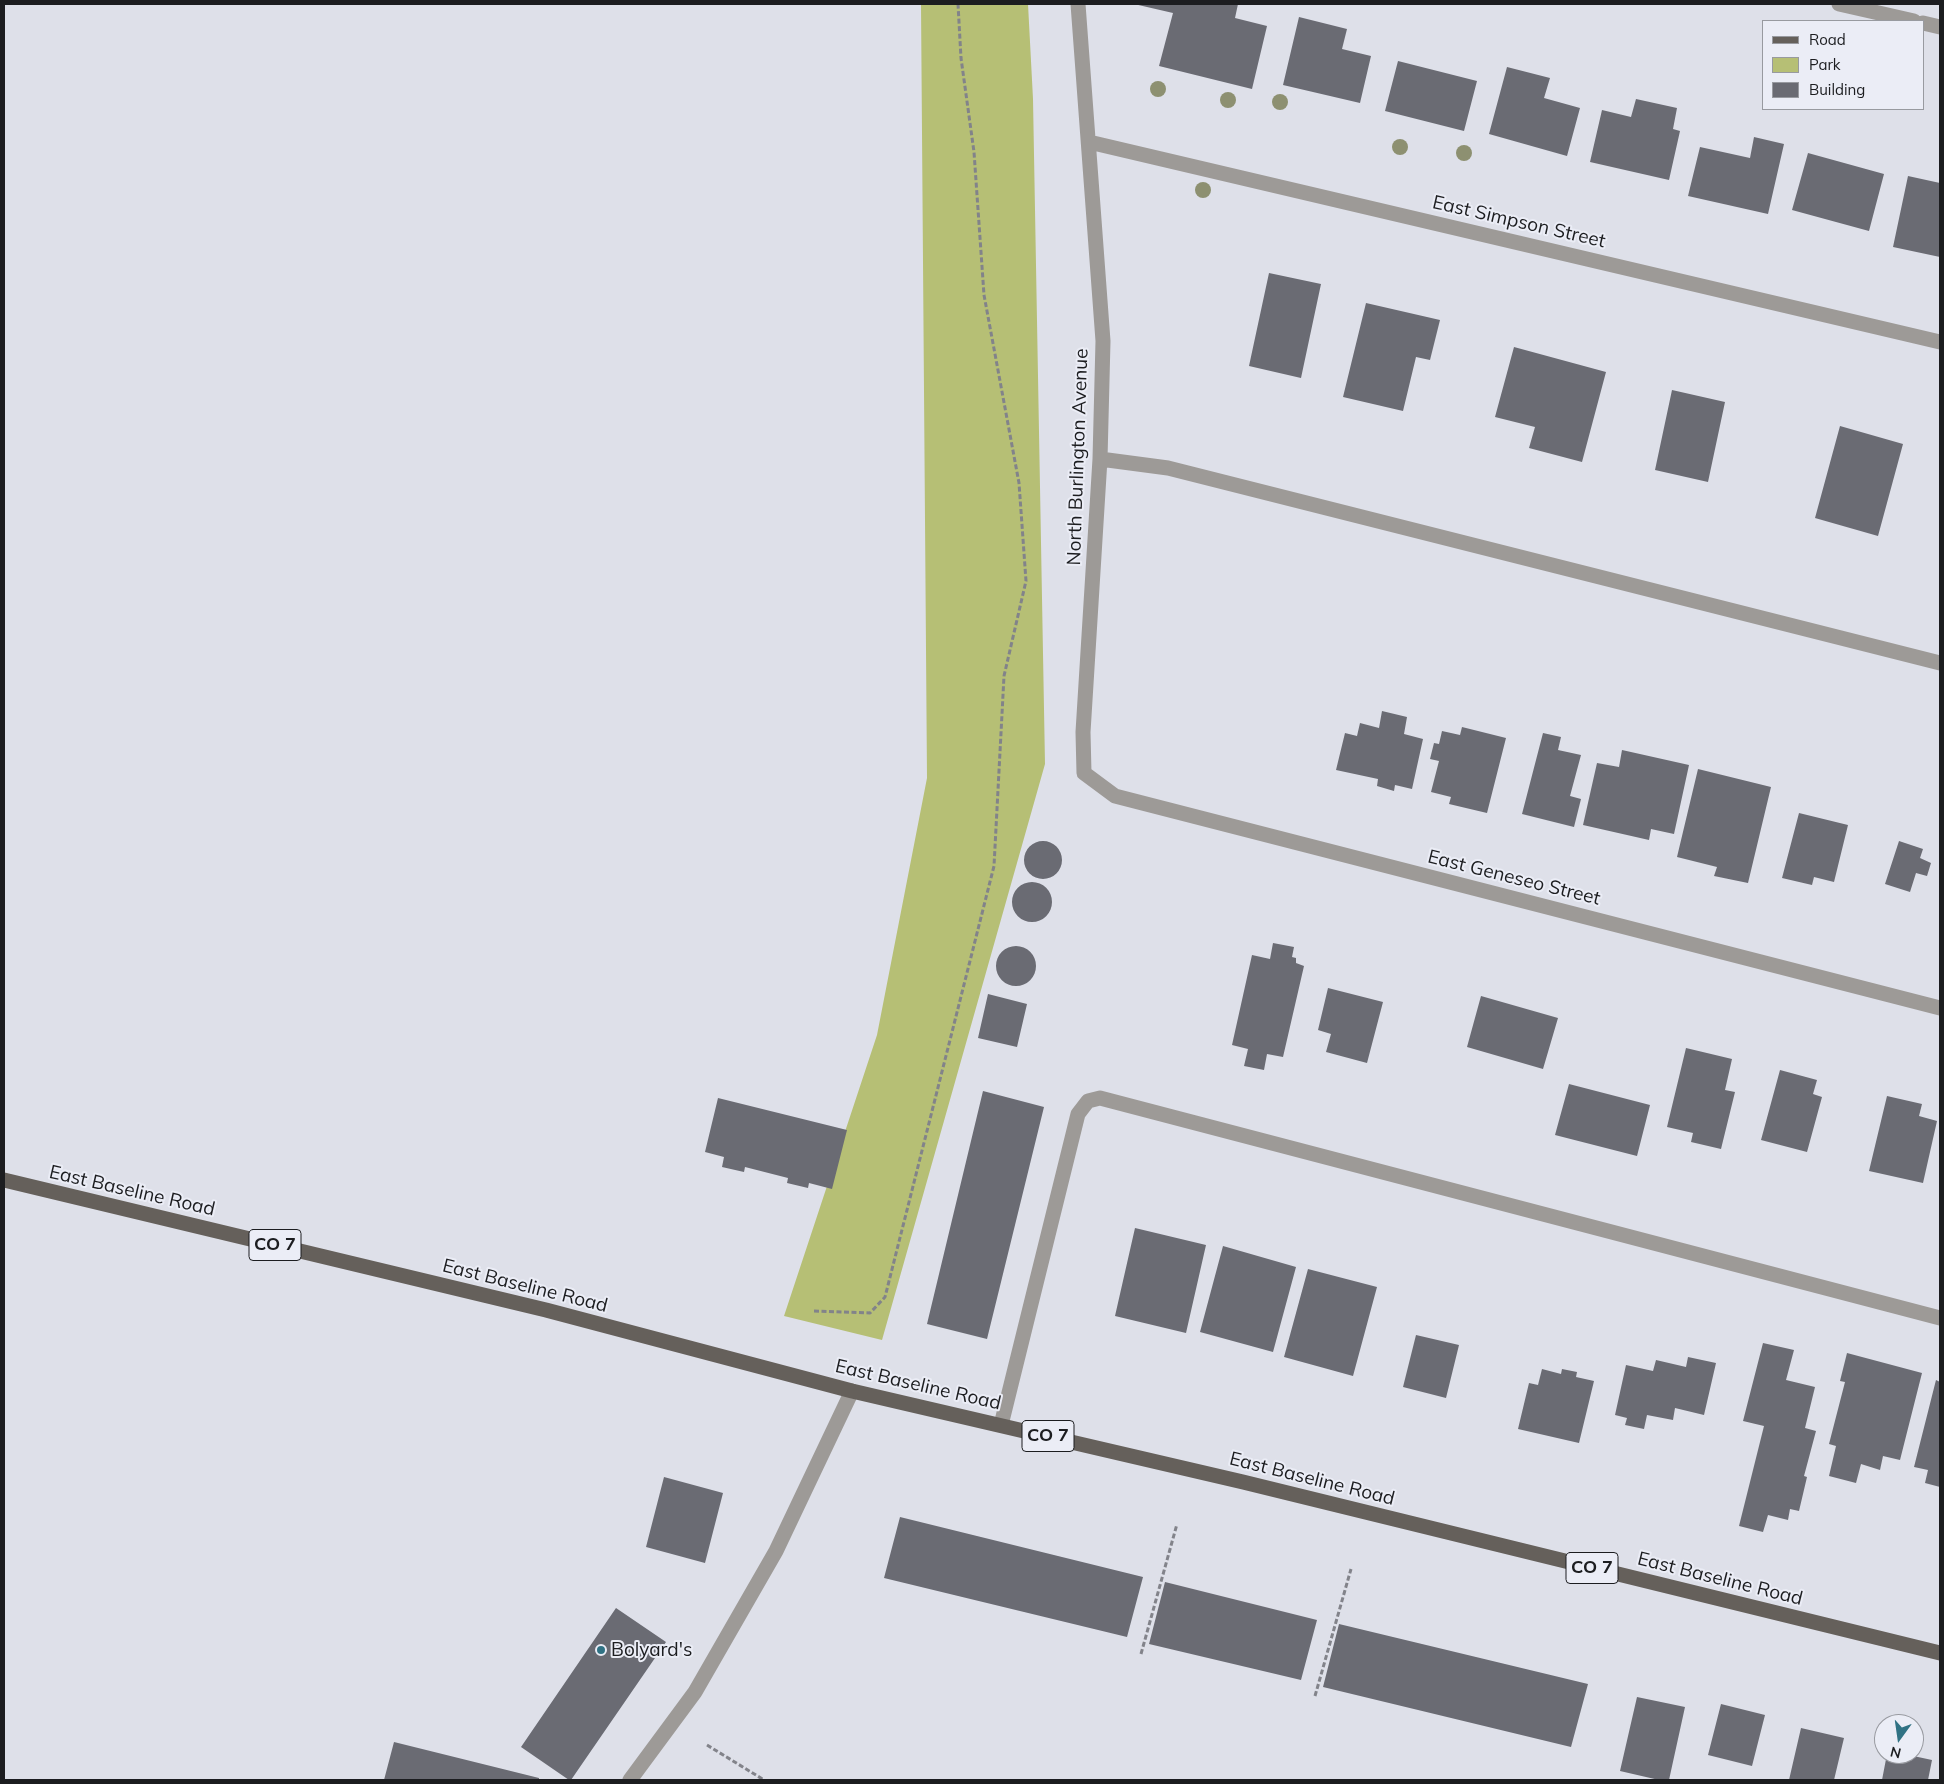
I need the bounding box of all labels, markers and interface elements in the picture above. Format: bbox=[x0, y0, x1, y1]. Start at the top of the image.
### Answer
legend bbox=[1762, 20, 1924, 110]
text: Road bbox=[1809, 30, 1846, 49]
text: Park bbox=[1809, 55, 1841, 74]
text: Building bbox=[1809, 80, 1865, 99]
street label: East Simpson Street bbox=[1430, 191, 1608, 253]
street label: North Burlington Avenue bbox=[1063, 348, 1093, 566]
street label: East Geneseo Street bbox=[1425, 846, 1603, 910]
street label: East Baseline Road bbox=[47, 1161, 217, 1221]
road number: CO 7 bbox=[249, 1230, 301, 1260]
street label: East Baseline Road bbox=[440, 1254, 610, 1318]
street label: East Baseline Road bbox=[833, 1355, 1003, 1415]
road number: CO 7 bbox=[1022, 1420, 1074, 1452]
street label: East Baseline Road bbox=[1227, 1447, 1397, 1511]
street label: East Baseline Road bbox=[1635, 1547, 1805, 1611]
road number: CO 7 bbox=[1566, 1552, 1618, 1584]
place label: Bolyard's bbox=[611, 1639, 692, 1661]
marker: Bolyard's bbox=[595, 1644, 607, 1656]
north arrow bbox=[1874, 1714, 1924, 1764]
text: N bbox=[1888, 1743, 1903, 1763]

